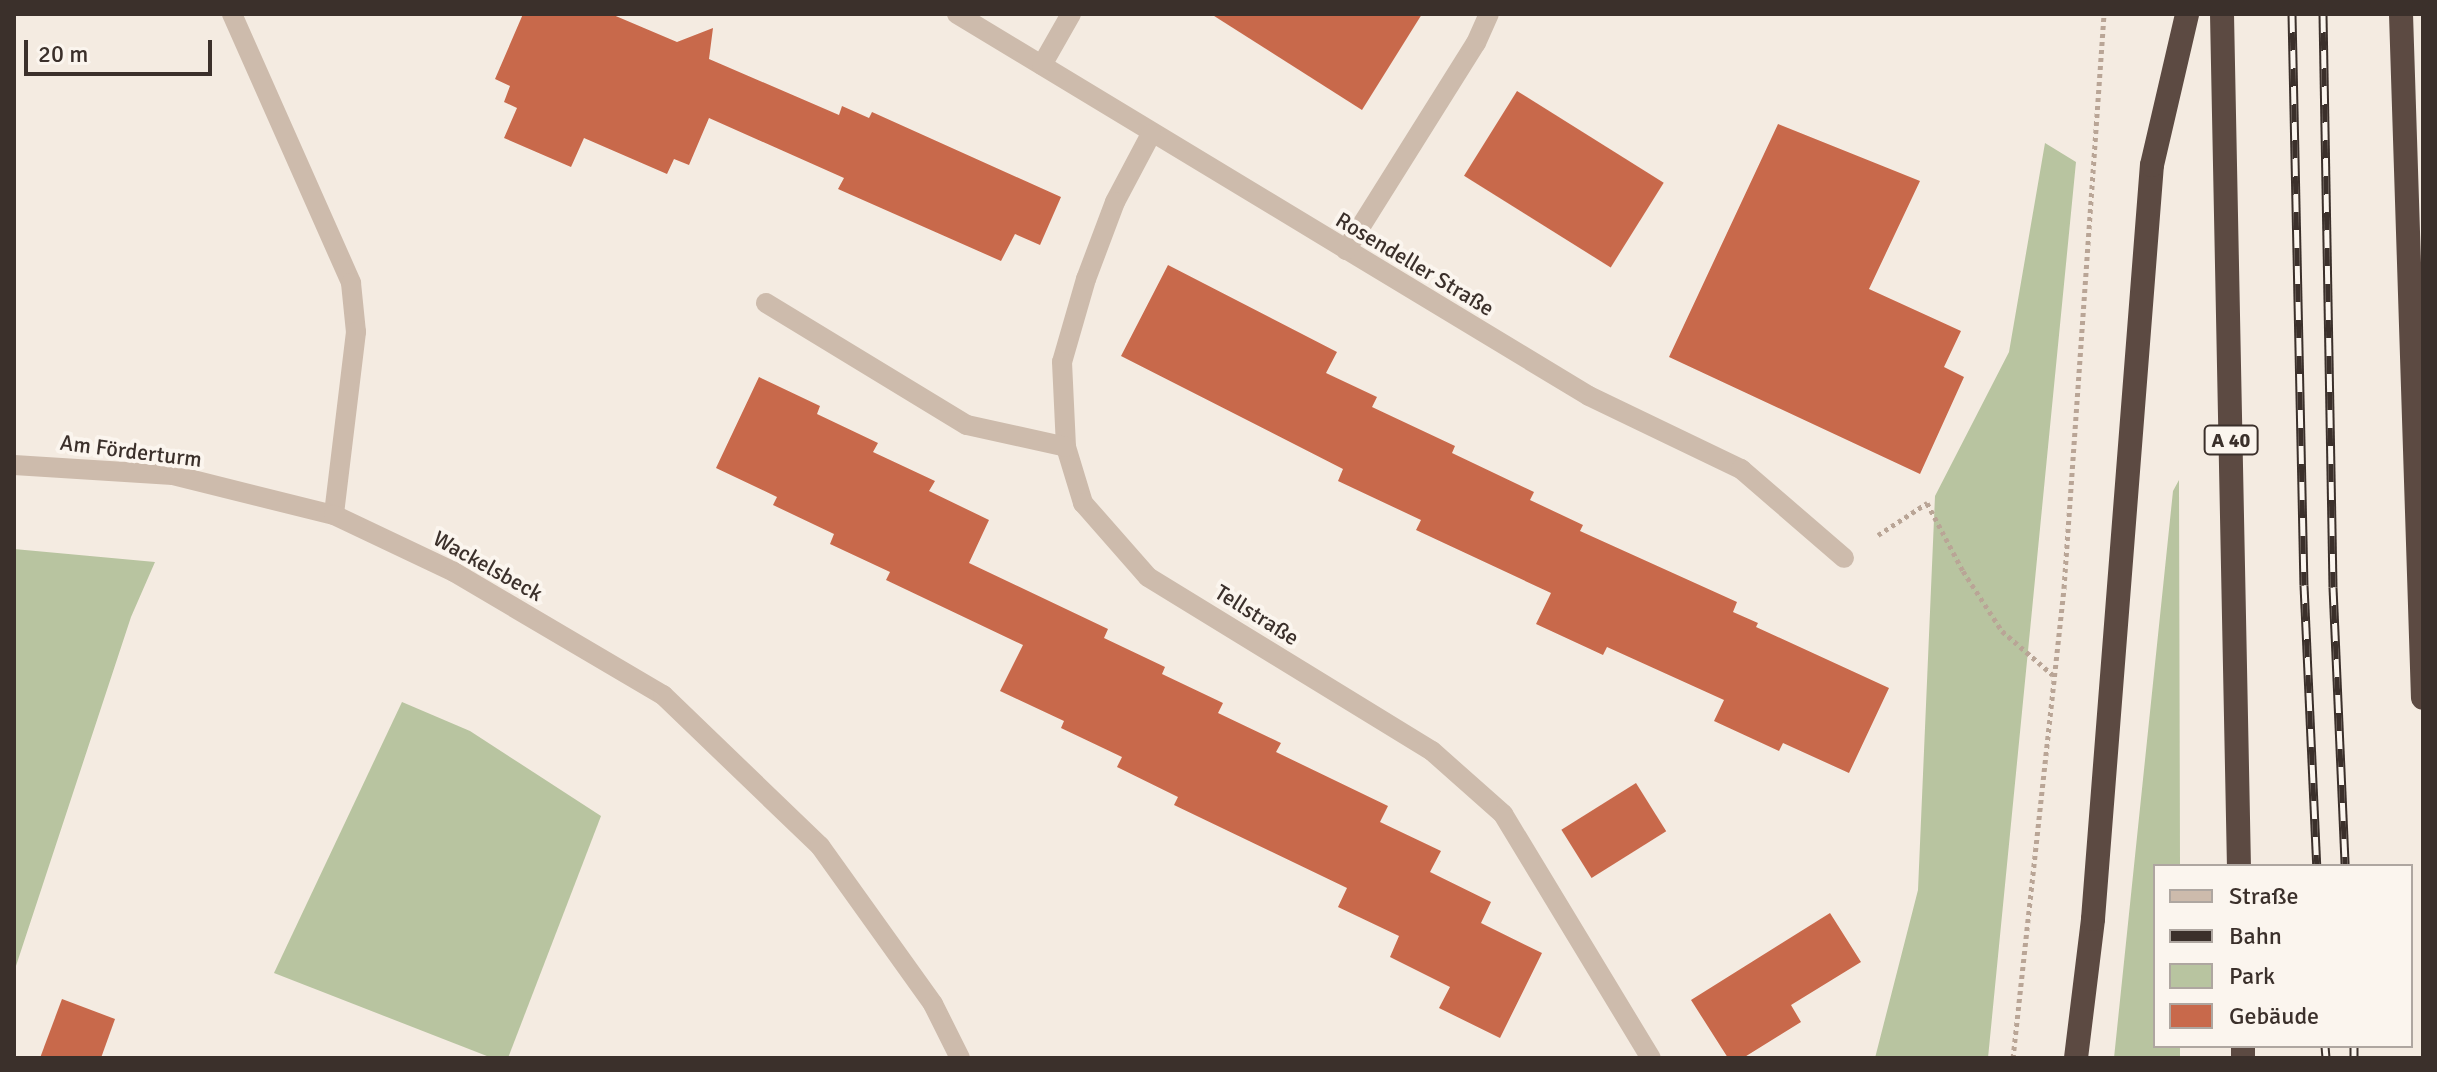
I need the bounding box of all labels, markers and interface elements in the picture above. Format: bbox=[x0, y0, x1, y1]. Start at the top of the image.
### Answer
scale bar bbox=[28, 24, 216, 74]
text: 20 m bbox=[38, 39, 88, 69]
street label: Rosendeller Straße bbox=[1331, 206, 1499, 322]
road number: A 40 bbox=[2203, 424, 2259, 456]
street label: Am Förderturm bbox=[59, 429, 203, 473]
street label: Wackelsbeck bbox=[429, 525, 547, 607]
street label: Tellstraße bbox=[1210, 579, 1304, 651]
legend bbox=[2153, 864, 2413, 1048]
text: Straße bbox=[2229, 881, 2299, 911]
text: Bahn bbox=[2229, 921, 2282, 951]
text: Park bbox=[2229, 961, 2275, 991]
text: Gebäude bbox=[2229, 1001, 2319, 1031]

